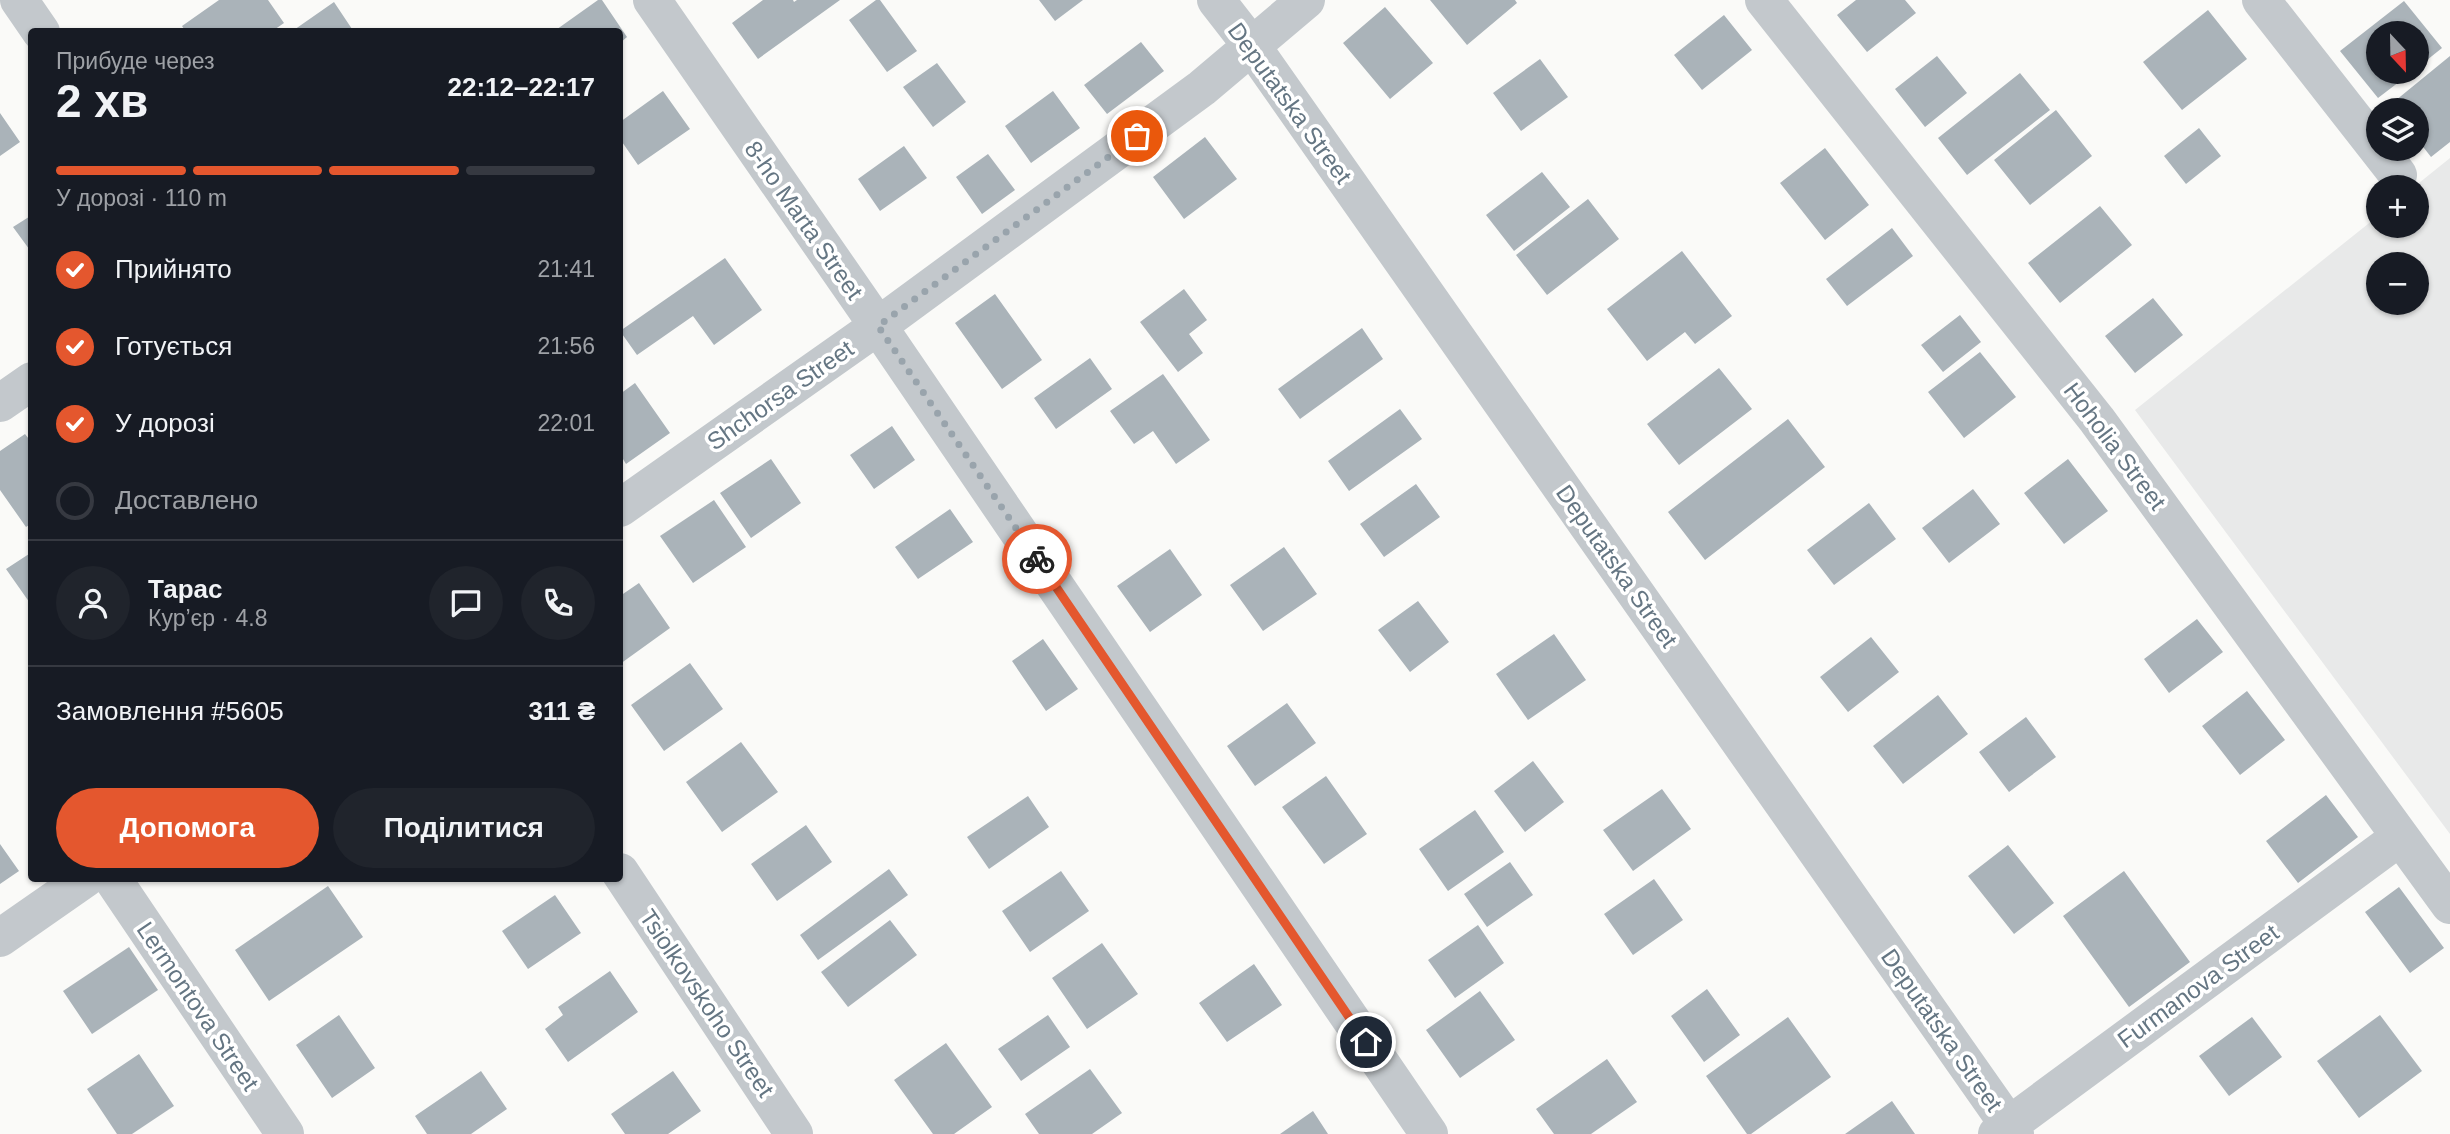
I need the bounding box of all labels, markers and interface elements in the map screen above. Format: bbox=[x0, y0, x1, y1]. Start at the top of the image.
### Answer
street label: Deputatska Street bbox=[1223, 17, 1358, 189]
north arrow bbox=[2366, 21, 2429, 84]
map controls bbox=[2366, 21, 2429, 315]
text: Прибуде через bbox=[56, 48, 215, 74]
text: 22:12–22:17 bbox=[448, 72, 595, 102]
text: 2 хв bbox=[56, 75, 148, 127]
button: layers bbox=[2366, 98, 2429, 161]
pin bbox=[1107, 106, 1167, 166]
icon: bag bbox=[1118, 117, 1156, 155]
street label: 8-ho Marta Street bbox=[739, 136, 869, 305]
button: + bbox=[2366, 175, 2429, 238]
text: У дорозі · 110 m bbox=[56, 185, 227, 211]
icon: check bbox=[56, 251, 94, 289]
button: − bbox=[2366, 252, 2429, 315]
text: Прийнято bbox=[115, 254, 232, 284]
text: 21:41 bbox=[537, 256, 595, 282]
icon: check bbox=[56, 328, 94, 366]
text: Готується bbox=[115, 331, 232, 361]
text: 21:56 bbox=[537, 333, 595, 359]
street label: Shchorsa Street bbox=[702, 334, 858, 455]
street label: Hoholia Street bbox=[2058, 377, 2172, 515]
icon: check bbox=[56, 405, 94, 443]
text: У дорозі bbox=[115, 408, 215, 438]
text: 22:01 bbox=[537, 410, 595, 436]
street label: Deputatska Street bbox=[1551, 480, 1683, 653]
text: Доставлено bbox=[115, 485, 258, 515]
courier bbox=[1002, 524, 1072, 594]
icon: bike bbox=[1018, 540, 1056, 578]
button: person bbox=[56, 566, 130, 640]
button: chat bbox=[429, 566, 503, 640]
button: phone bbox=[521, 566, 595, 640]
text: Тарас bbox=[148, 574, 223, 604]
text: Кур’єр · 4.8 bbox=[148, 605, 267, 631]
text: Замовлення #5605 bbox=[56, 696, 284, 726]
text: 311 ₴ bbox=[528, 696, 595, 726]
button: Допомога bbox=[56, 788, 319, 868]
button: Поділитися bbox=[333, 788, 595, 868]
street label: Tsiolkovskoho Street bbox=[634, 904, 780, 1102]
street label: Lermontova Street bbox=[132, 917, 265, 1096]
street label: Furmanova Street bbox=[2112, 918, 2284, 1053]
street label: Deputatska Street bbox=[1876, 944, 2008, 1117]
pin bbox=[1336, 1012, 1396, 1072]
icon: home bbox=[1347, 1023, 1385, 1061]

